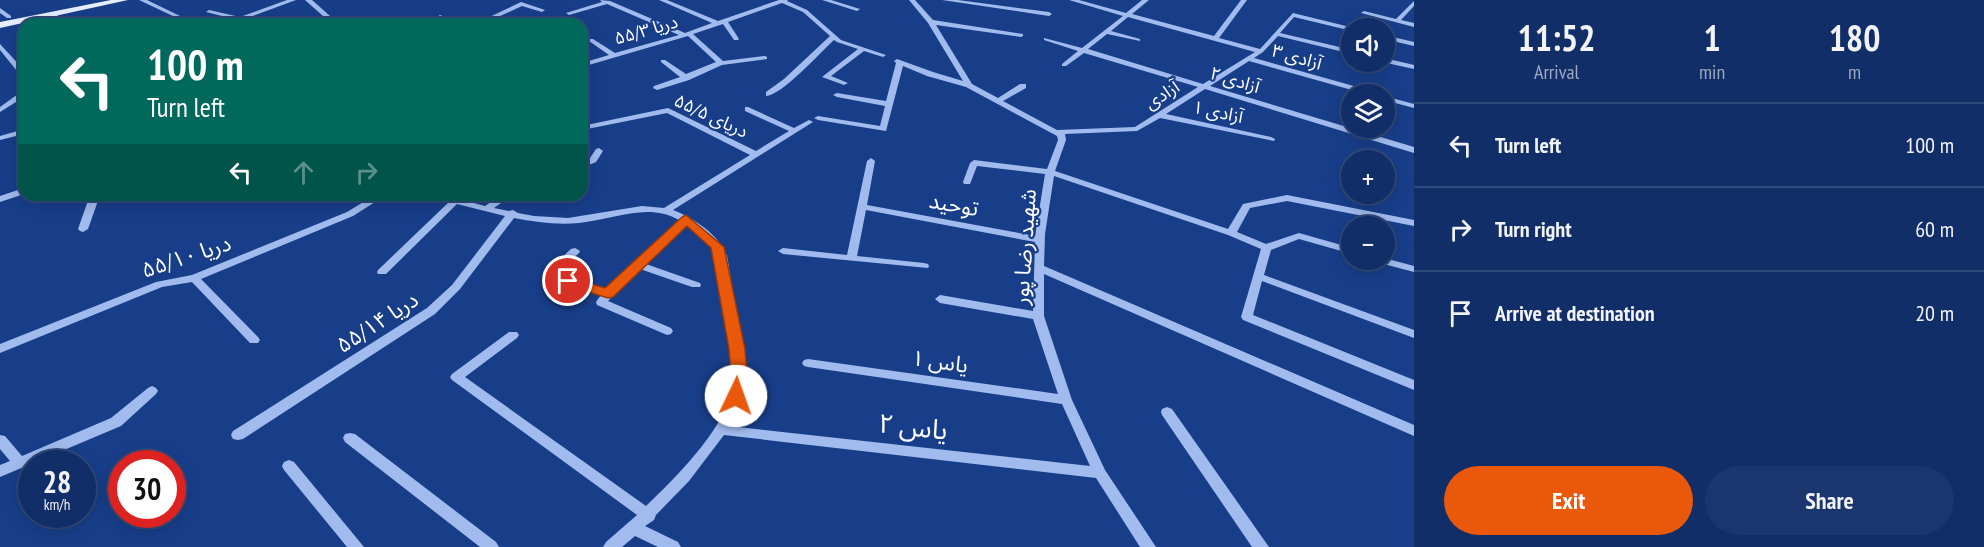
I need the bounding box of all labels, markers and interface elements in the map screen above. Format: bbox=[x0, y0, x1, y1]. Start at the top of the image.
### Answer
street label: دریا ۵۵/۳ bbox=[611, 9, 680, 50]
text: 11:52 bbox=[1518, 14, 1595, 61]
text: 1 bbox=[1703, 14, 1721, 61]
text: 180 bbox=[1829, 14, 1880, 61]
map controls bbox=[1341, 18, 1395, 270]
button: sound bbox=[1341, 18, 1395, 72]
text: 100 m bbox=[147, 37, 244, 92]
street label: آزادی ۳ bbox=[1269, 38, 1326, 75]
icon: left bbox=[48, 42, 126, 120]
text: Arrival bbox=[1534, 59, 1579, 85]
text: min bbox=[1699, 59, 1725, 85]
text: m bbox=[1848, 59, 1861, 85]
street label: آزادی ۲ bbox=[1207, 61, 1264, 98]
street label: آزادی bbox=[1140, 74, 1184, 114]
button: layers bbox=[1341, 84, 1395, 138]
street label: دریای ۵۵/۵ bbox=[671, 88, 752, 143]
text: Turn left bbox=[147, 90, 225, 124]
street label: آزادی ۱ bbox=[1191, 95, 1246, 128]
icon: left bbox=[1444, 129, 1477, 162]
text: Turn left bbox=[1495, 131, 1561, 159]
text: 100 m bbox=[1905, 131, 1954, 159]
button: + bbox=[1341, 150, 1395, 204]
icon: left bbox=[224, 156, 257, 189]
icon: ahead bbox=[287, 156, 320, 189]
icon: right bbox=[350, 156, 383, 189]
street label: توحید bbox=[927, 186, 981, 222]
street label: شهید رضا پور bbox=[1006, 188, 1043, 307]
icon: right bbox=[1444, 213, 1477, 246]
text: Turn right bbox=[1495, 215, 1572, 243]
text: 60 m bbox=[1915, 215, 1954, 243]
button: − bbox=[1341, 216, 1395, 270]
street label: دریا ۵۵/۱۰ bbox=[138, 228, 234, 284]
pin bbox=[542, 255, 593, 306]
icon: arrive bbox=[551, 264, 584, 297]
street label: دریا ۵۵/۱۴ bbox=[331, 285, 423, 359]
icon: arrive bbox=[1444, 297, 1477, 330]
text: Arrive at destination bbox=[1495, 299, 1655, 327]
text: 20 m bbox=[1915, 299, 1954, 327]
street label: یاس ۱ bbox=[910, 343, 970, 379]
position arrow bbox=[704, 364, 768, 428]
street label: یاس ۲ bbox=[877, 405, 950, 447]
speed limit sign: 30 bbox=[108, 450, 186, 528]
text: 28 bbox=[43, 462, 71, 501]
button: Exit bbox=[1444, 466, 1693, 535]
button: Share bbox=[1705, 466, 1954, 535]
text: km/h bbox=[44, 495, 70, 514]

